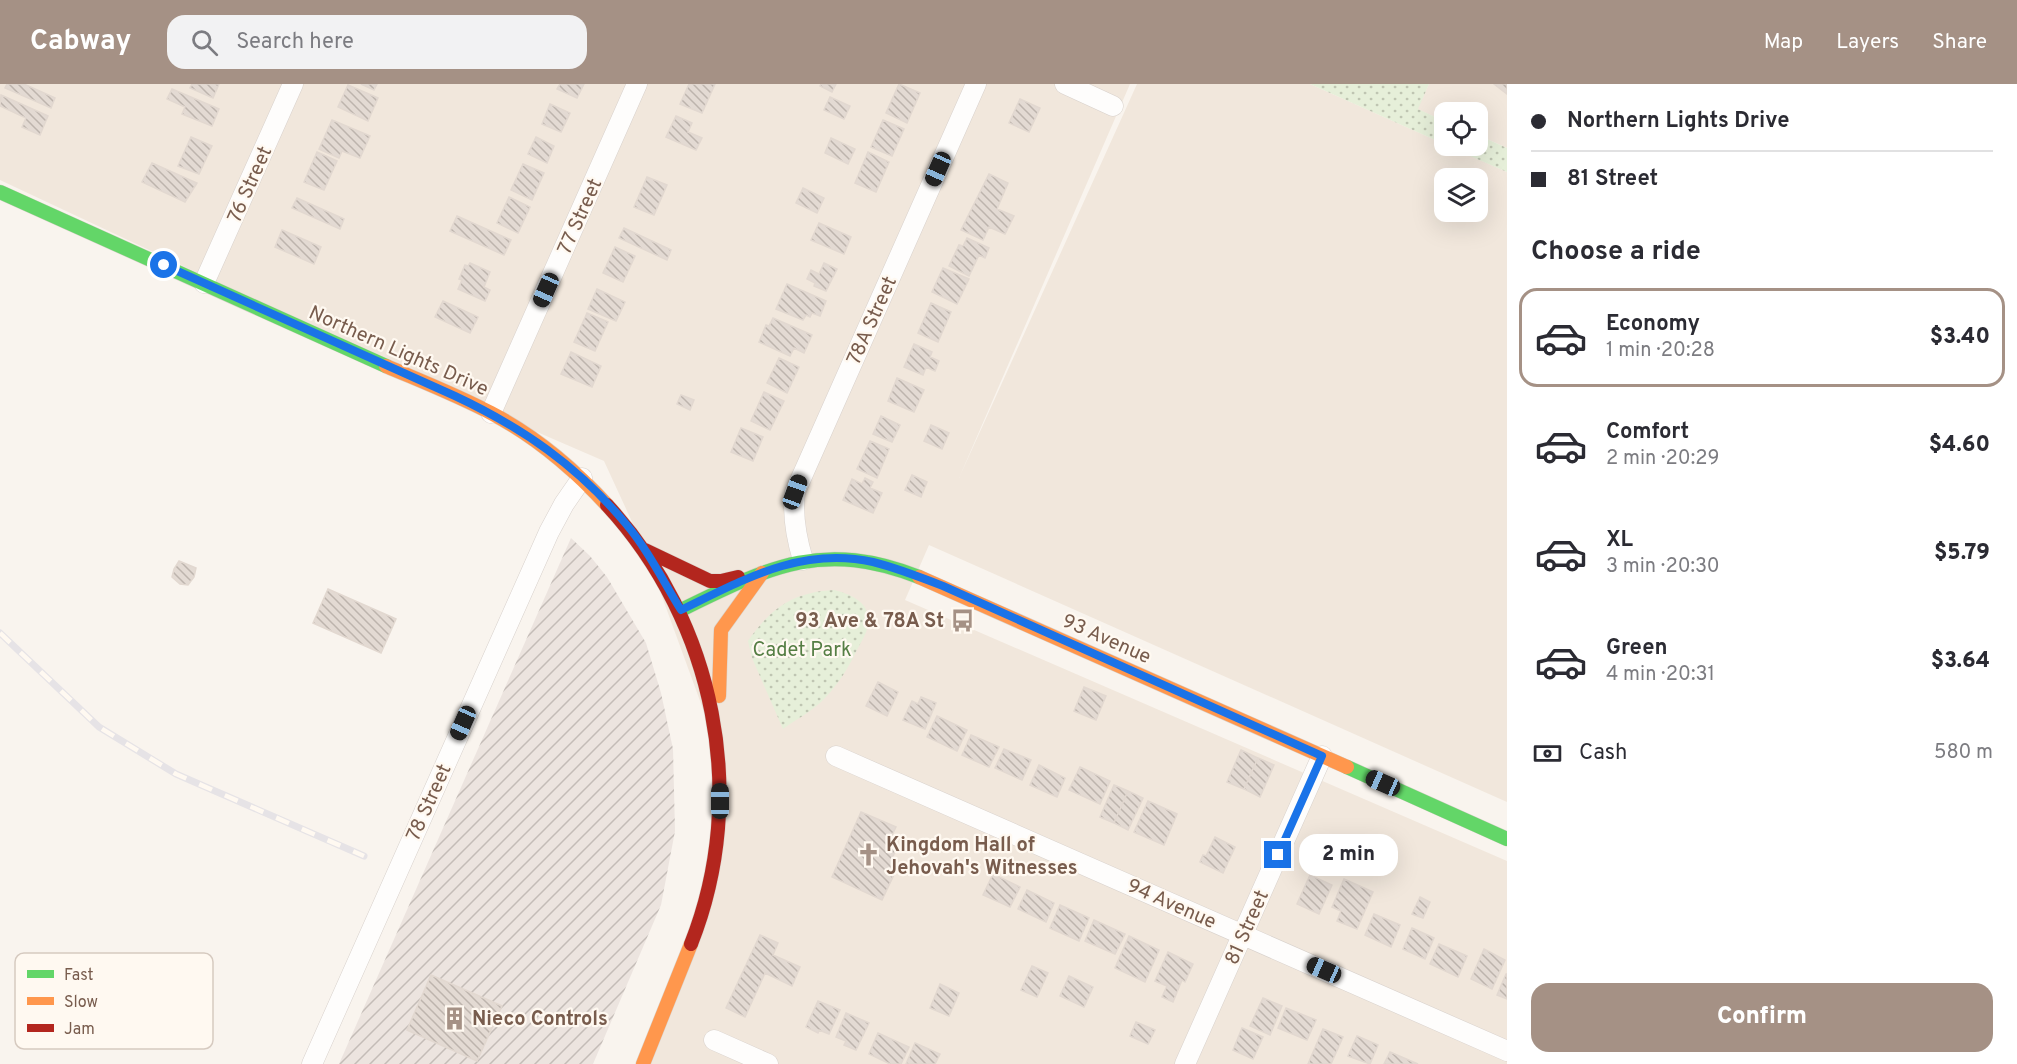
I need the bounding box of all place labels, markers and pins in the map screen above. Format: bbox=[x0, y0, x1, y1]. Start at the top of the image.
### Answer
bus stop icon: 93 Ave & 78A St bbox=[949, 607, 975, 633]
place label: 93 Ave & 78A St bbox=[795, 609, 944, 635]
place label: Kingdom Hall of Jehovah's Witnesses bbox=[886, 833, 1078, 882]
church icon: Kingdom Hall of Jehovah's Witnesses bbox=[855, 842, 881, 868]
building icon: Nieco Controls bbox=[441, 1005, 467, 1031]
place label: Nieco Controls bbox=[472, 1007, 608, 1033]

